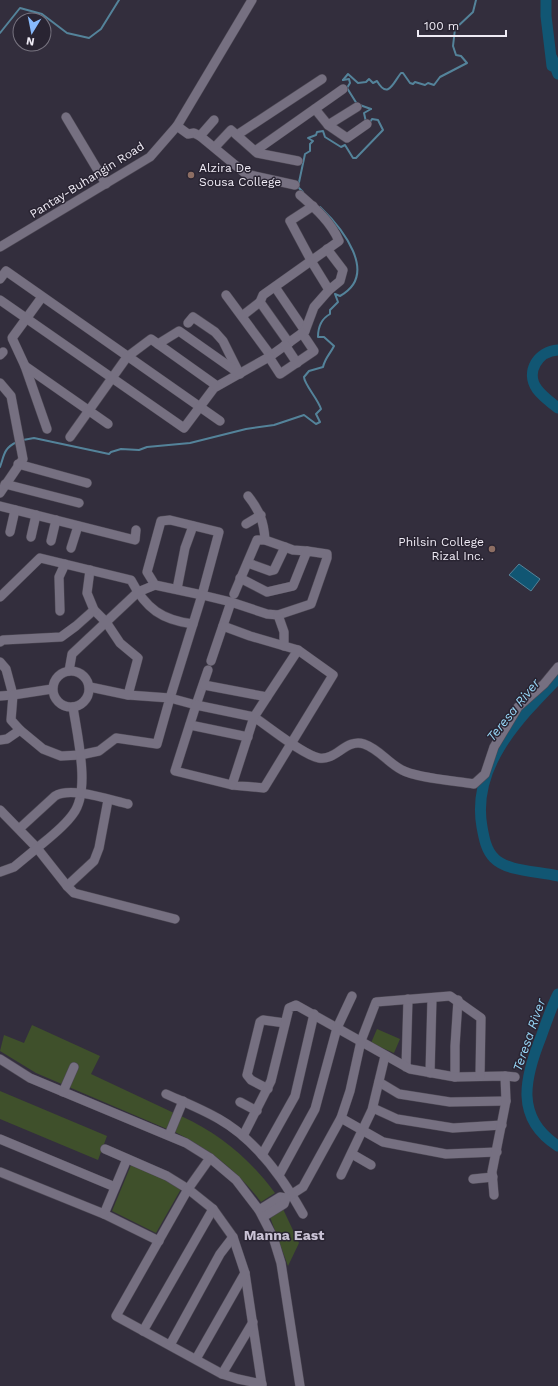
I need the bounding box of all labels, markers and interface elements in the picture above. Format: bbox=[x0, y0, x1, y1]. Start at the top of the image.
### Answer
north arrow bbox=[12, 12, 52, 52]
scale bar bbox=[418, 12, 506, 38]
text: 100 m bbox=[424, 19, 459, 33]
text: N bbox=[25, 34, 35, 48]
street label: Pantay-Buhangin Road bbox=[27, 139, 147, 221]
place label: Alzira De Sousa College bbox=[199, 161, 281, 189]
marker: Alzira De Sousa College bbox=[186, 170, 196, 180]
place label: Philsin College Rizal Inc. bbox=[398, 535, 484, 563]
marker: Philsin College Rizal Inc. bbox=[487, 544, 497, 554]
water label: Teresa River bbox=[483, 675, 543, 744]
water label: Teresa River bbox=[510, 996, 549, 1073]
district label: Manna East bbox=[244, 1227, 324, 1243]

